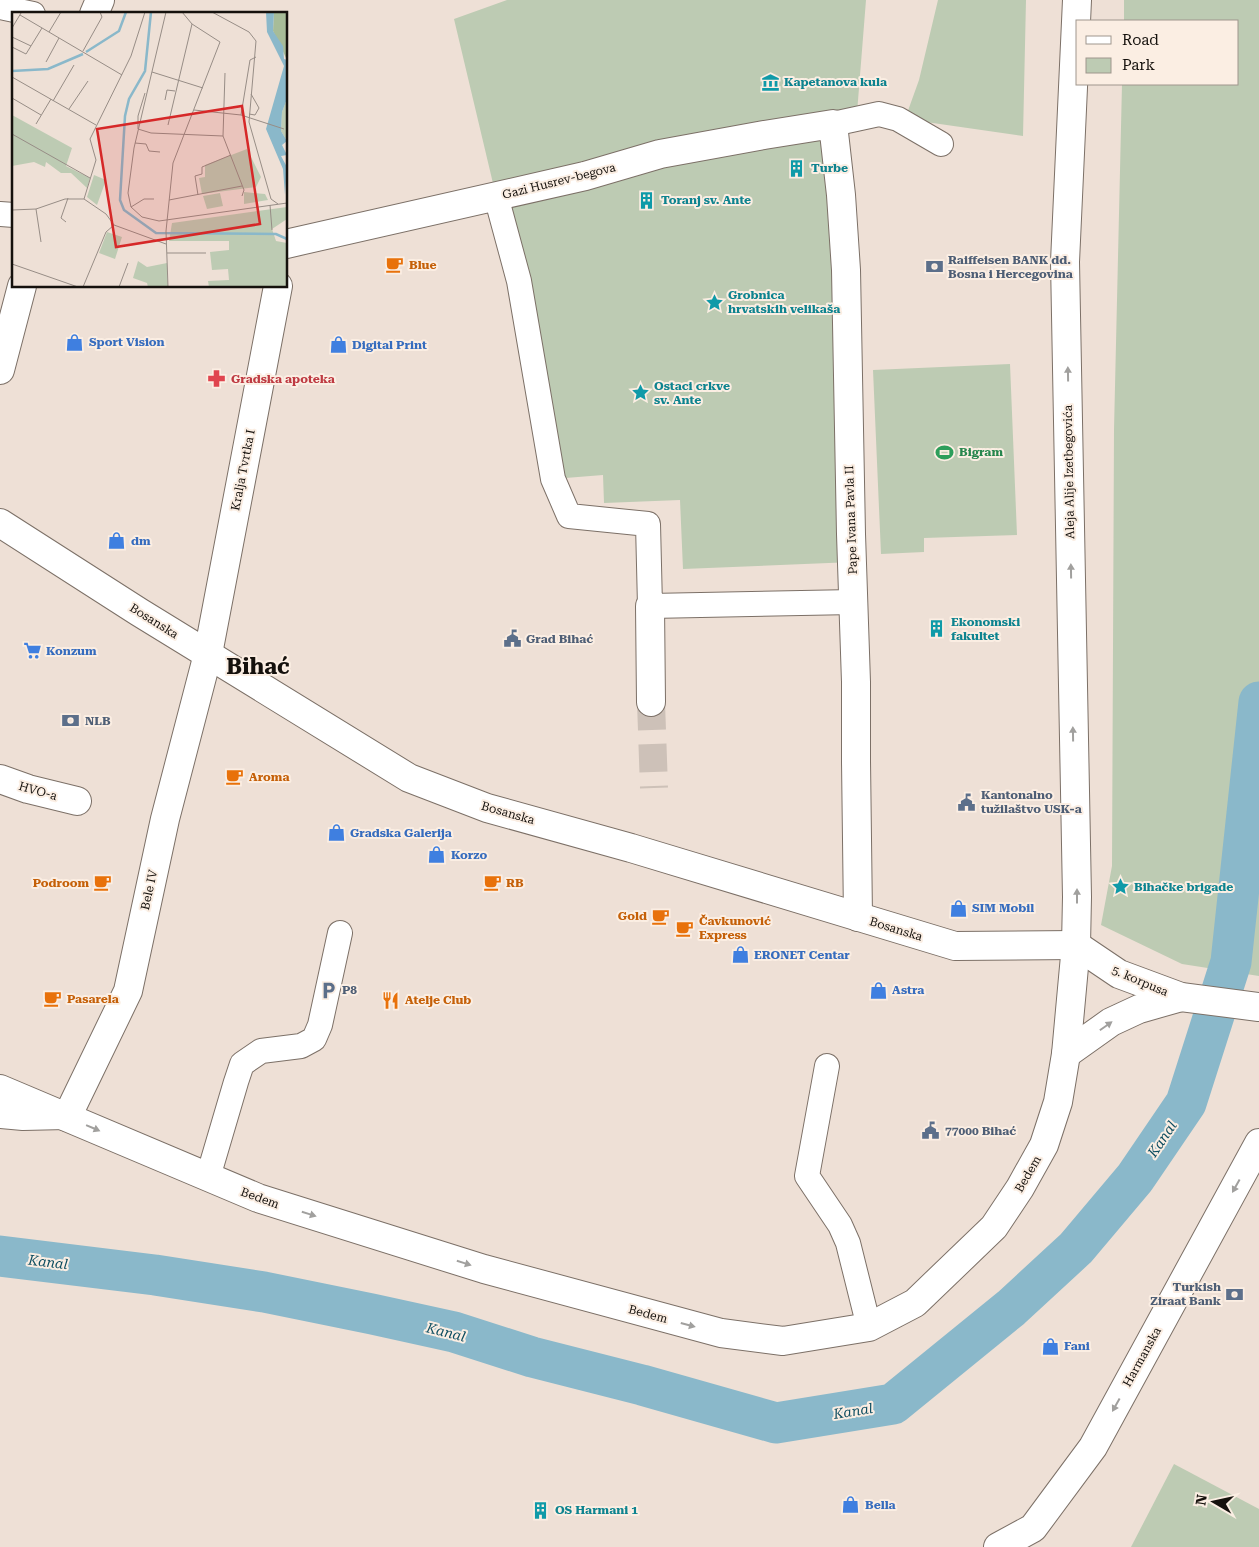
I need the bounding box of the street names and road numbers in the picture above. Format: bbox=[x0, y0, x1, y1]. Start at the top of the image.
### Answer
street label: Gazi Husrev-begova bbox=[501, 160, 618, 202]
street label: Aleja Alije Izetbegovića bbox=[1061, 404, 1077, 539]
street label: Kralja Tvrtka I bbox=[228, 428, 258, 512]
street label: Pape Ivana Pavla II bbox=[842, 465, 860, 575]
street label: Bosanska bbox=[127, 601, 181, 642]
street label: HVO-a bbox=[17, 779, 59, 803]
street label: Bosanska bbox=[480, 799, 537, 827]
street label: Bele IV bbox=[138, 868, 160, 911]
street label: Bosanska bbox=[868, 914, 925, 944]
street label: 5. korpusa bbox=[1110, 963, 1171, 999]
street label: Bedem bbox=[1012, 1153, 1044, 1195]
street label: Bedem bbox=[239, 1185, 281, 1211]
street label: Bedem bbox=[627, 1302, 669, 1326]
street label: Harmanska bbox=[1120, 1324, 1164, 1389]

